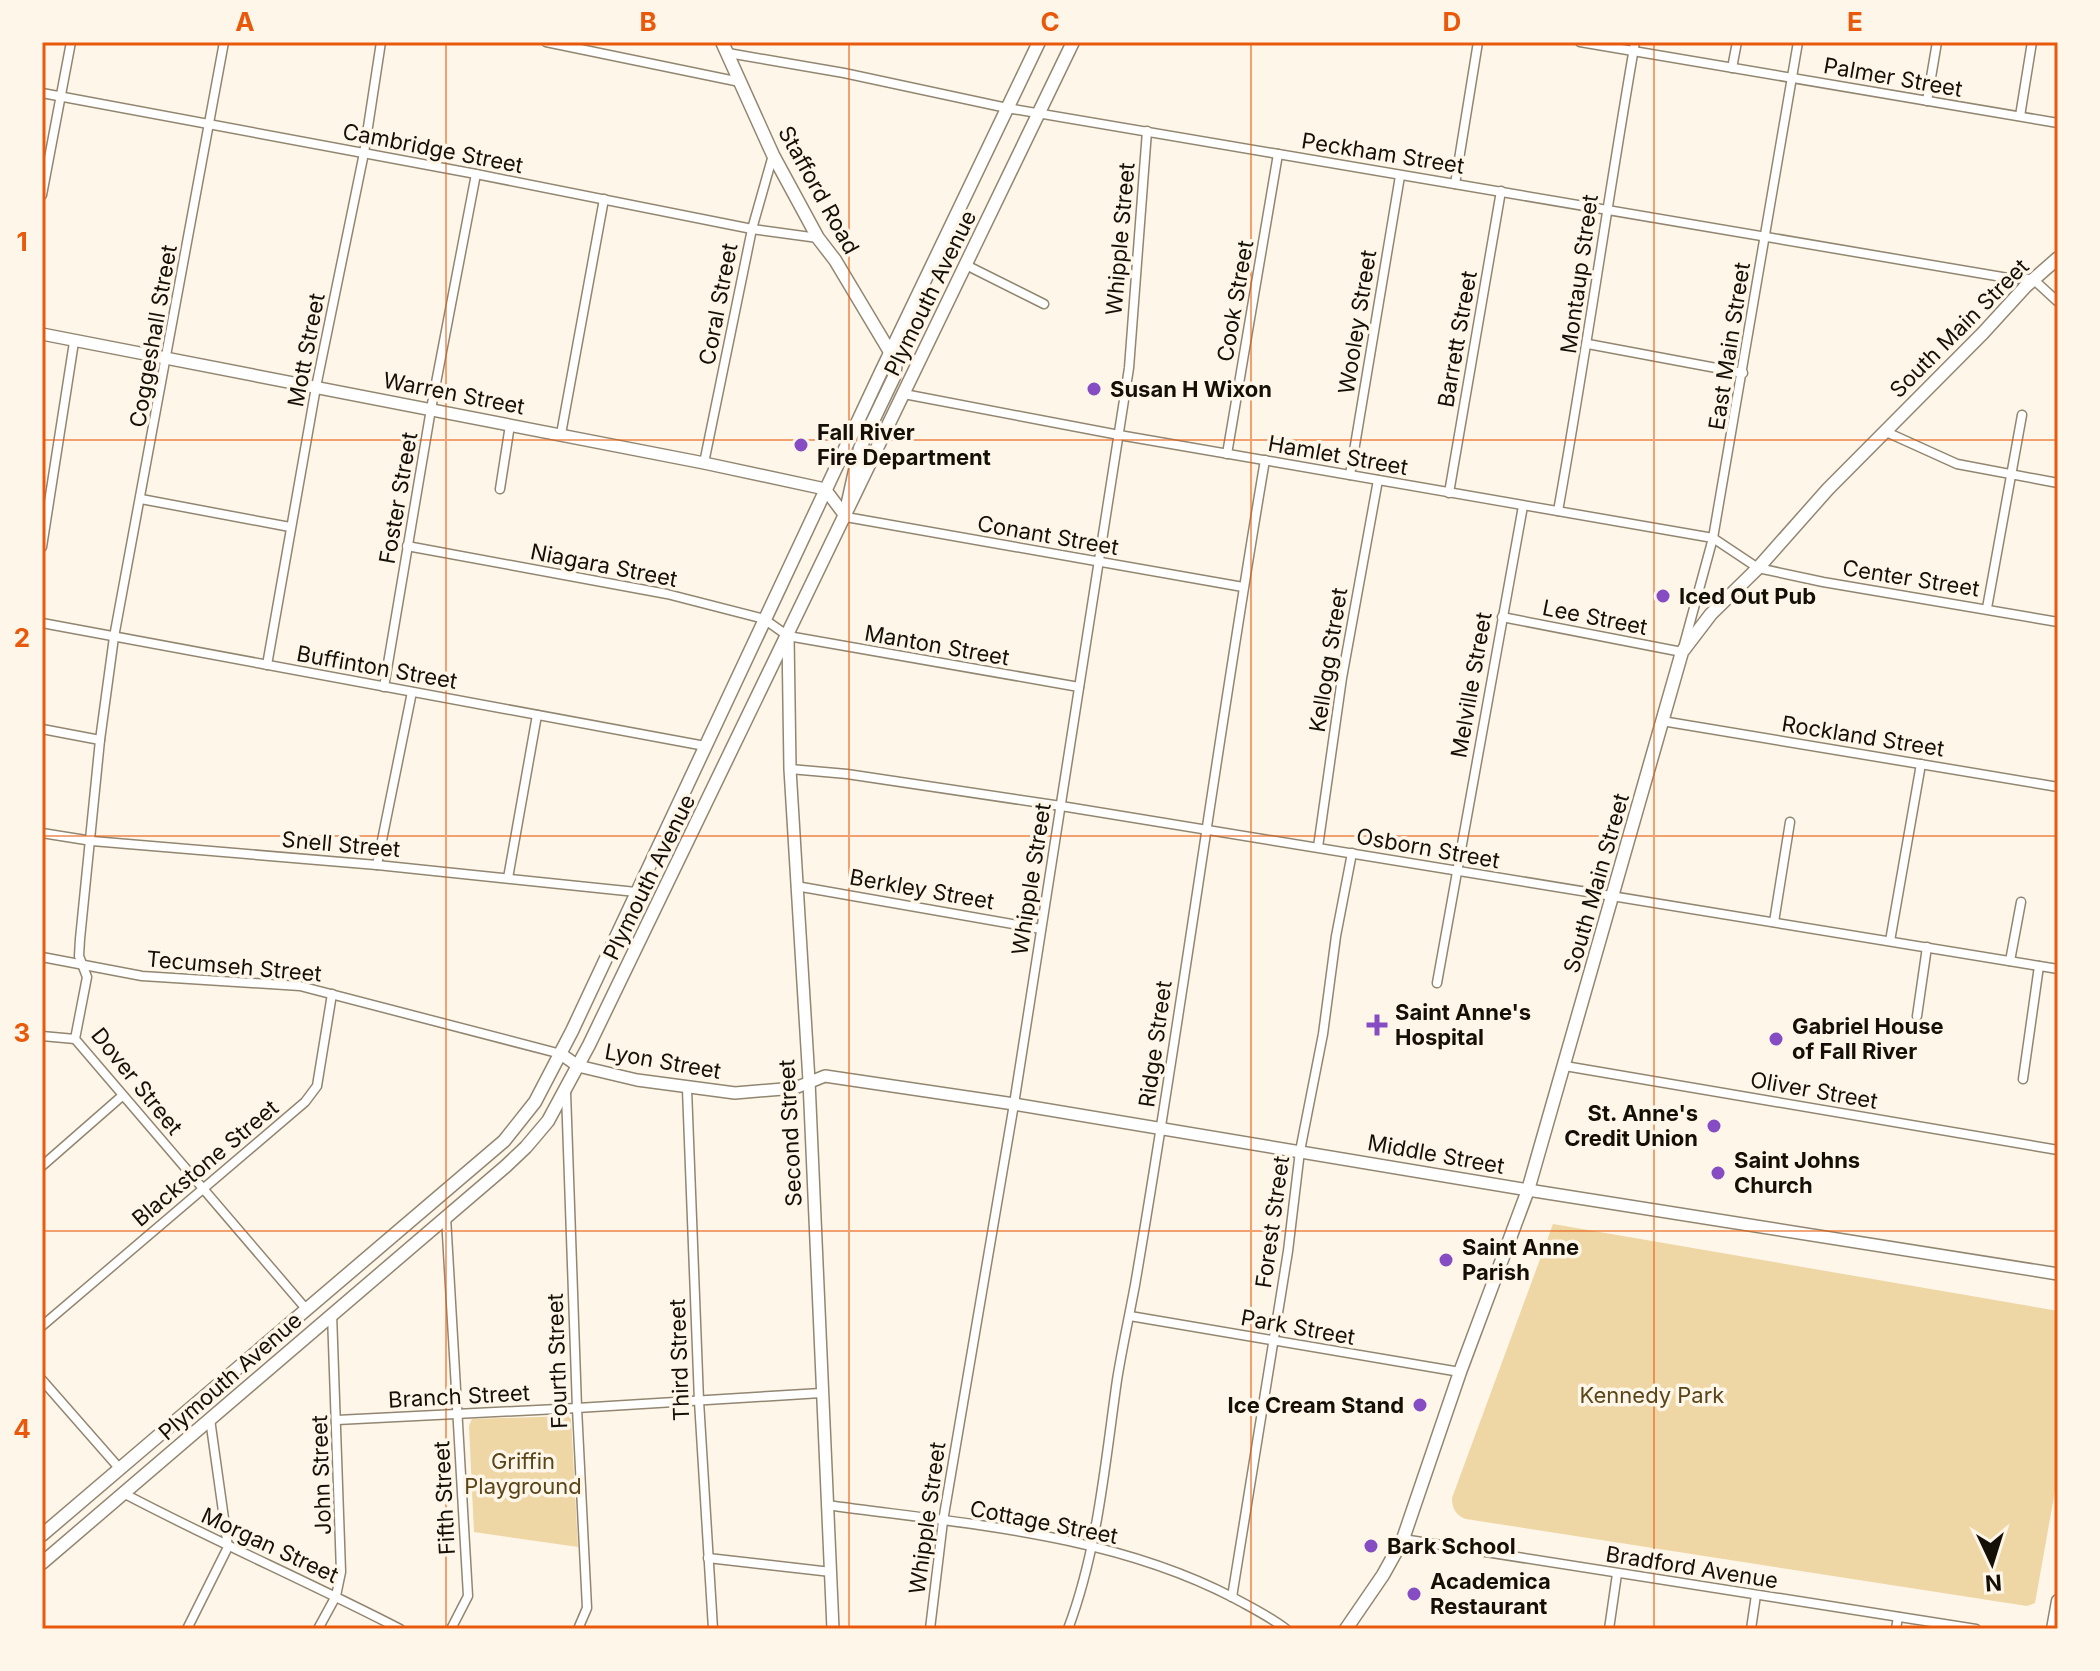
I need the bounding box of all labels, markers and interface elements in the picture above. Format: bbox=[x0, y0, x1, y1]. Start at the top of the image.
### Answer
text: A bbox=[235, 6, 255, 37]
text: B bbox=[639, 6, 657, 37]
text: C bbox=[1040, 6, 1060, 37]
text: D bbox=[1443, 6, 1461, 37]
text: E bbox=[1847, 6, 1863, 37]
street label: Palmer Street bbox=[1822, 52, 1964, 102]
street label: Cambridge Street bbox=[341, 118, 525, 178]
street label: Stafford Road bbox=[773, 121, 865, 259]
street label: Peckham Street bbox=[1300, 127, 1466, 179]
street label: Whipple Street bbox=[1100, 161, 1140, 317]
street label: Montaup Street bbox=[1555, 193, 1603, 355]
street label: Plymouth Avenue bbox=[879, 206, 981, 380]
text: 1 bbox=[16, 226, 28, 257]
street label: Cook Street bbox=[1212, 238, 1258, 364]
street label: Coral Street bbox=[693, 241, 743, 367]
street label: Coggeshall Street bbox=[124, 243, 182, 429]
street label: Wooley Street bbox=[1333, 248, 1381, 396]
street label: South Main Street bbox=[1884, 253, 2034, 403]
street label: East Main Street bbox=[1703, 260, 1755, 432]
street label: Barrett Street bbox=[1432, 269, 1482, 409]
street label: Mott Street bbox=[282, 291, 330, 409]
street label: Warren Street bbox=[381, 367, 527, 419]
place label: Susan H Wixon bbox=[1110, 376, 1272, 402]
marker: Susan H Wixon bbox=[1085, 380, 1103, 398]
place label: Fall River Fire Department bbox=[817, 419, 991, 470]
street label: Foster Street bbox=[374, 430, 422, 566]
street label: Hamlet Street bbox=[1266, 430, 1410, 480]
marker: Fall River Fire Department bbox=[792, 436, 810, 454]
street label: Conant Street bbox=[975, 510, 1121, 560]
street label: Niagara Street bbox=[528, 538, 680, 592]
street label: Center Street bbox=[1841, 554, 1981, 602]
place label: Iced Out Pub bbox=[1679, 583, 1816, 609]
street label: Kellogg Street bbox=[1304, 586, 1352, 734]
marker: Iced Out Pub bbox=[1654, 587, 1672, 605]
street label: Lee Street bbox=[1540, 594, 1650, 640]
street label: Melville Street bbox=[1445, 610, 1497, 760]
street label: Manton Street bbox=[863, 619, 1011, 671]
text: 2 bbox=[14, 622, 30, 653]
street label: Buffinton Street bbox=[295, 640, 459, 694]
street label: Rockland Street bbox=[1780, 710, 1946, 762]
street label: Plymouth Avenue bbox=[598, 790, 700, 964]
street label: South Main Street bbox=[1558, 790, 1634, 976]
street label: Whipple Street bbox=[1006, 801, 1056, 957]
street label: Osborn Street bbox=[1354, 823, 1502, 873]
street label: Snell Street bbox=[281, 826, 401, 862]
street label: Berkley Street bbox=[848, 863, 996, 915]
street label: Tecumseh Street bbox=[145, 945, 323, 987]
street label: Ridge Street bbox=[1133, 979, 1177, 1109]
place label: Saint Anne's Hospital bbox=[1395, 999, 1531, 1050]
place label: Gabriel House of Fall River bbox=[1792, 1013, 1944, 1064]
marker: Saint Anne's Hospital bbox=[1366, 1014, 1388, 1036]
text: 3 bbox=[14, 1017, 30, 1048]
street label: Dover Street bbox=[86, 1022, 188, 1140]
marker: Gabriel House of Fall River bbox=[1767, 1030, 1785, 1048]
street label: Lyon Street bbox=[603, 1038, 723, 1084]
street label: Second Street bbox=[773, 1059, 807, 1207]
street label: Oliver Street bbox=[1748, 1066, 1880, 1114]
street label: Blackstone Street bbox=[127, 1094, 283, 1232]
place label: St. Anne's Credit Union bbox=[1564, 1100, 1698, 1151]
marker: St. Anne's Credit Union bbox=[1705, 1117, 1723, 1135]
street label: Middle Street bbox=[1366, 1129, 1506, 1179]
place label: Saint Johns Church bbox=[1734, 1147, 1860, 1198]
street label: Forest Street bbox=[1250, 1154, 1294, 1290]
marker: Saint Johns Church bbox=[1709, 1164, 1727, 1182]
place label: Saint Anne Parish bbox=[1462, 1234, 1579, 1285]
marker: Saint Anne Parish bbox=[1437, 1251, 1455, 1269]
street label: Fourth Street bbox=[542, 1293, 572, 1429]
street label: Third Street bbox=[664, 1298, 694, 1422]
street label: Park Street bbox=[1239, 1304, 1357, 1350]
street label: Plymouth Avenue bbox=[153, 1307, 307, 1445]
street label: Branch Street bbox=[387, 1379, 531, 1413]
park label: Kennedy Park bbox=[1580, 1382, 1724, 1408]
place label: Ice Cream Stand bbox=[1228, 1392, 1404, 1418]
marker: Ice Cream Stand bbox=[1411, 1396, 1429, 1414]
text: 4 bbox=[13, 1413, 31, 1444]
street label: John Street bbox=[306, 1415, 336, 1535]
street label: Fifth Street bbox=[428, 1440, 460, 1556]
street label: Whipple Street bbox=[903, 1440, 951, 1596]
park label: Griffin Playground bbox=[464, 1448, 582, 1499]
street label: Cottage Street bbox=[968, 1495, 1120, 1549]
street label: Morgan Street bbox=[197, 1502, 343, 1588]
north arrow bbox=[1952, 1523, 2032, 1603]
place label: Bark School bbox=[1387, 1533, 1516, 1559]
marker: Bark School bbox=[1362, 1537, 1380, 1555]
street label: Bradford Avenue bbox=[1604, 1541, 1780, 1593]
place label: Academica Restaurant bbox=[1430, 1568, 1551, 1619]
text: N bbox=[1984, 1569, 2003, 1597]
marker: Academica Restaurant bbox=[1405, 1585, 1423, 1603]

